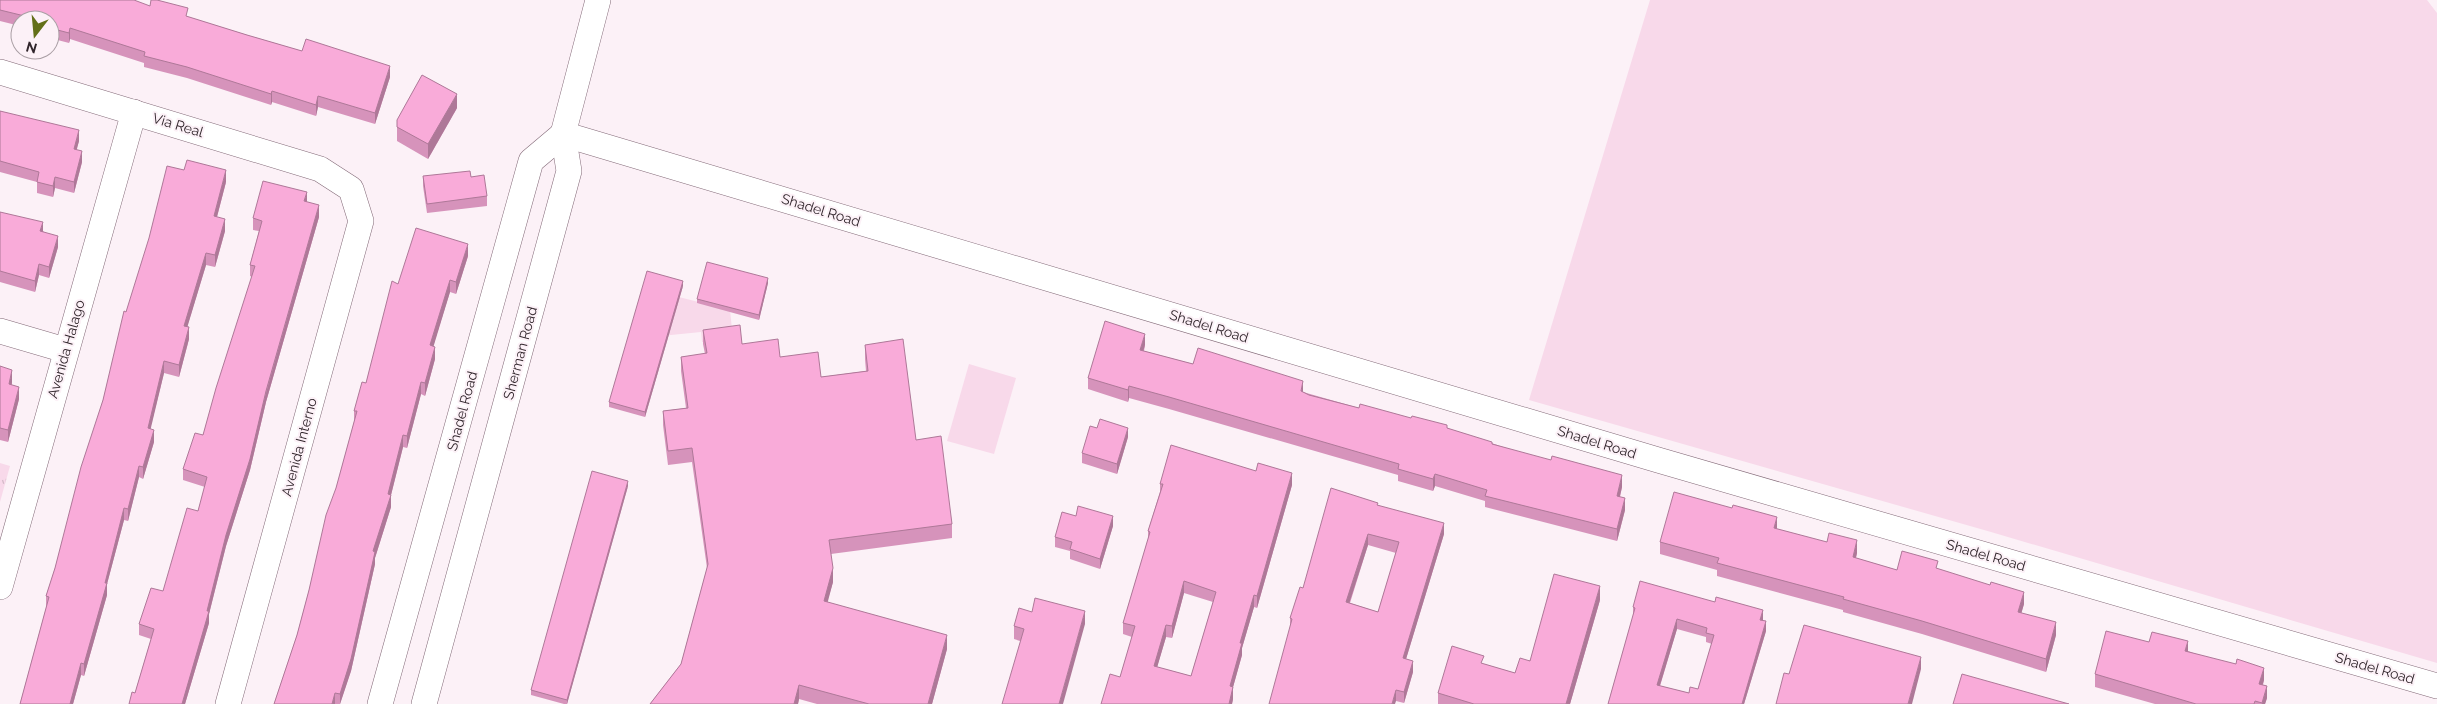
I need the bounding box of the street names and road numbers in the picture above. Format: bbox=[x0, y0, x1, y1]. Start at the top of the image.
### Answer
street label: Via Real bbox=[151, 110, 206, 140]
street label: Shadel Road bbox=[780, 190, 862, 230]
street label: Avenida Halago bbox=[44, 298, 88, 400]
street label: Sherman Road bbox=[500, 305, 540, 401]
street label: Shadel Road bbox=[1168, 306, 1250, 346]
street label: Shadel Road bbox=[444, 369, 480, 453]
street label: Avenida Interno bbox=[278, 396, 320, 498]
street label: Shadel Road bbox=[1556, 422, 1638, 462]
street label: Shadel Road bbox=[1945, 536, 2027, 574]
street label: Shadel Road bbox=[2334, 649, 2416, 687]

